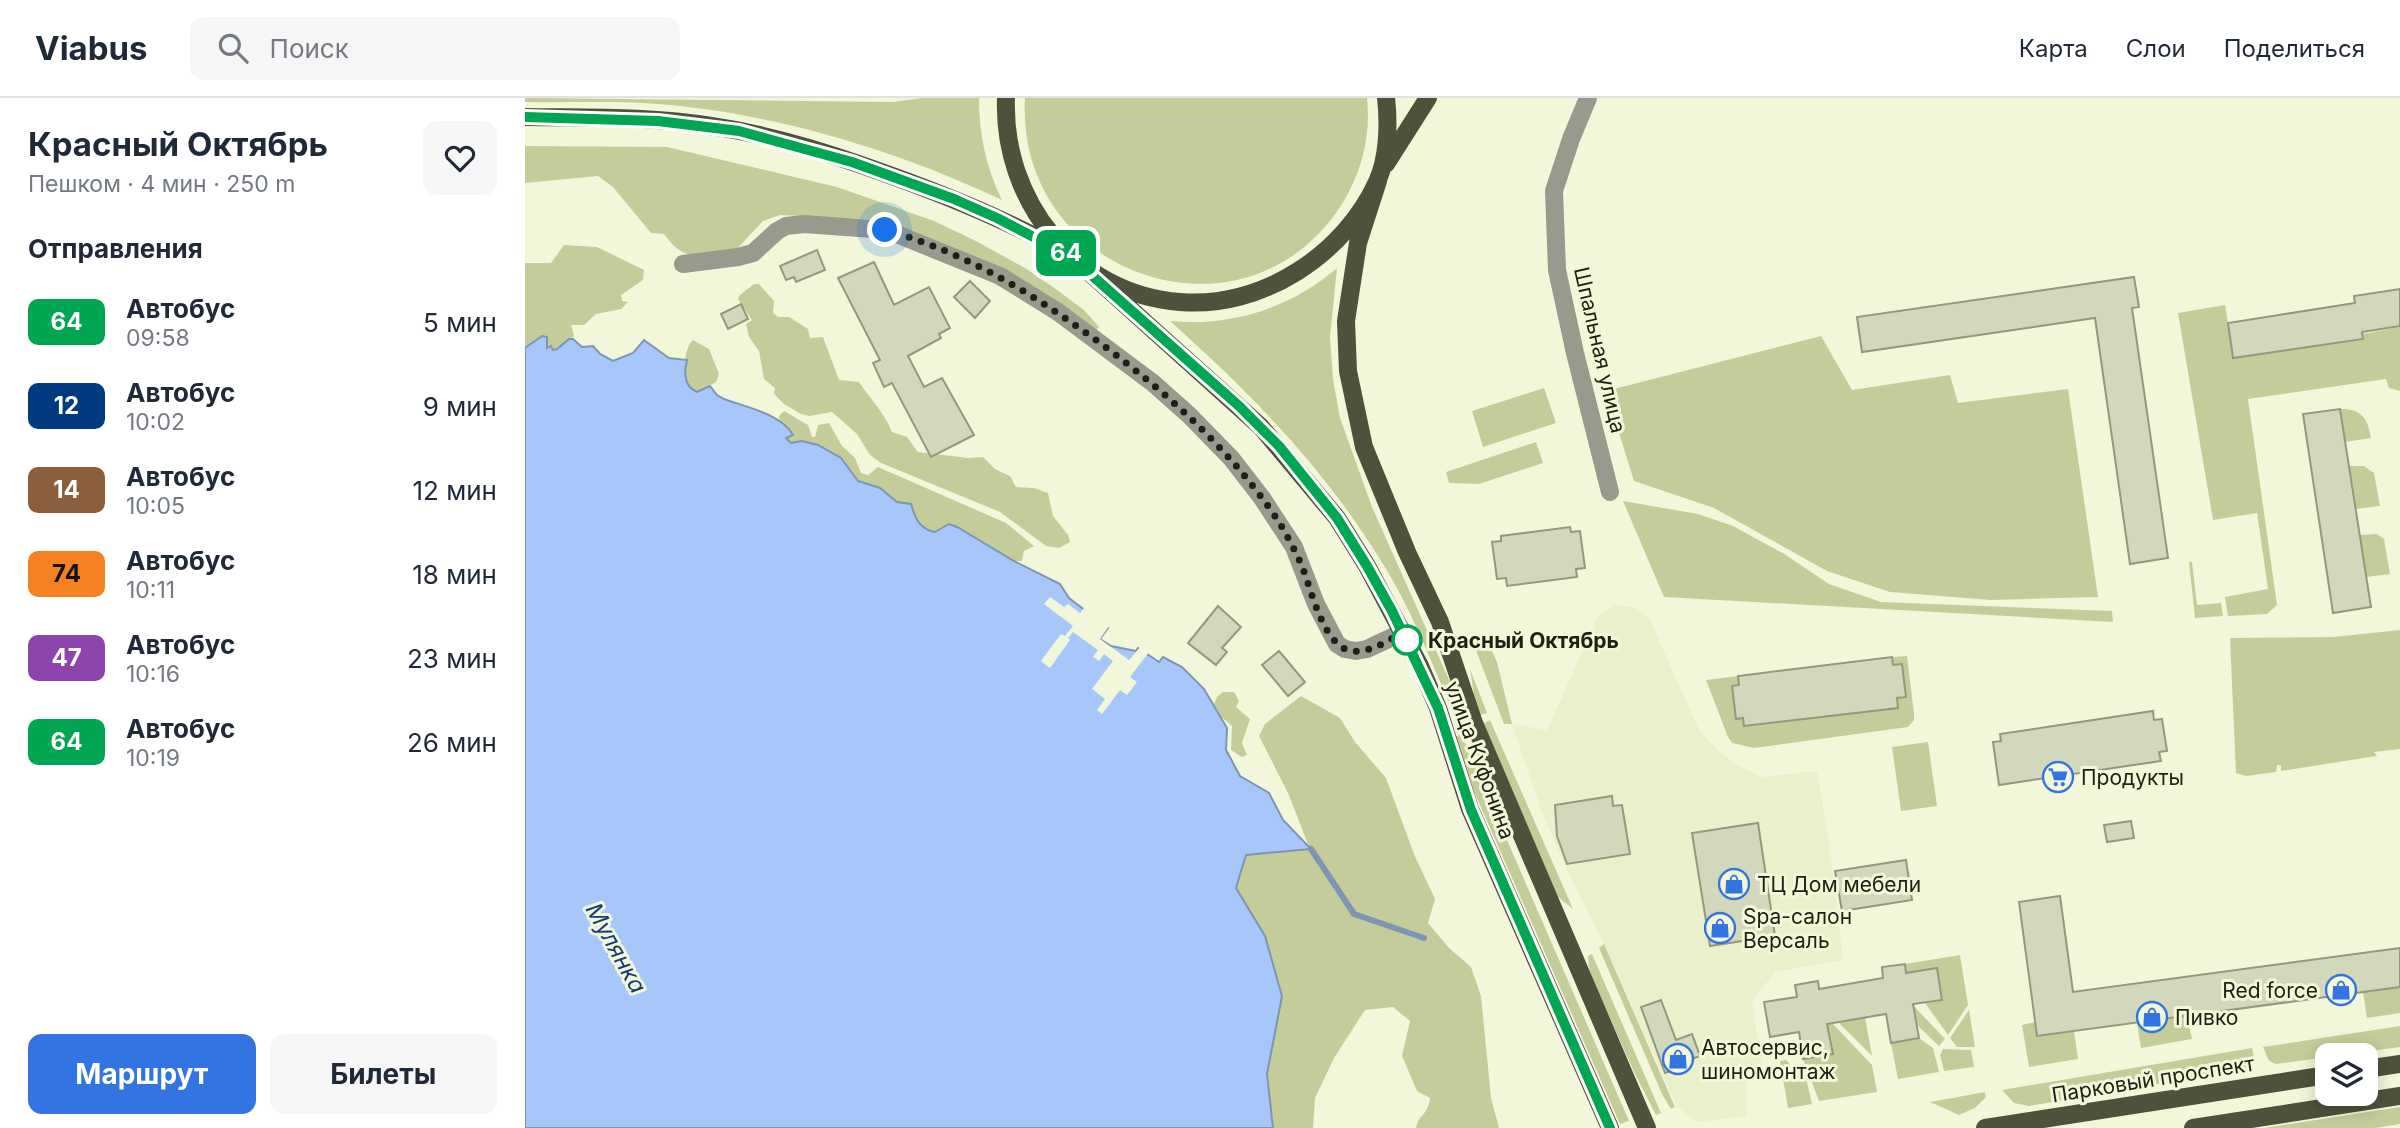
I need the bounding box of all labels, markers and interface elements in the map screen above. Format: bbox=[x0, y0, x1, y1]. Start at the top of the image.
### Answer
search box bbox=[190, 17, 680, 80]
text: Viabus bbox=[35, 28, 148, 68]
icon: search bbox=[214, 29, 252, 67]
text: Поиск bbox=[270, 33, 349, 64]
text: Карта bbox=[2019, 34, 2088, 63]
text: Слои bbox=[2126, 34, 2186, 63]
text: Поделиться bbox=[2224, 34, 2365, 63]
button: heart bbox=[423, 121, 497, 195]
text: Красный Октябрь bbox=[28, 124, 328, 164]
text: Пешком · 4 мин · 250 m bbox=[28, 170, 295, 198]
your location bbox=[867, 212, 902, 247]
line badge: 64 bbox=[1035, 230, 1097, 276]
text: Отправления bbox=[28, 233, 203, 264]
text: 64 bbox=[1050, 238, 1082, 267]
street label: Шпальная улица bbox=[1569, 265, 1631, 435]
text: Автобус bbox=[126, 293, 235, 324]
text: 64 bbox=[51, 307, 82, 336]
text: 5 мин bbox=[423, 307, 497, 338]
text: 09:58 bbox=[126, 324, 190, 352]
text: Автобус bbox=[126, 377, 235, 408]
text: 12 bbox=[54, 391, 79, 420]
text: 9 мин bbox=[423, 391, 497, 422]
text: 10:02 bbox=[126, 408, 185, 436]
text: Автобус bbox=[126, 461, 235, 492]
text: 14 bbox=[53, 475, 80, 504]
text: 12 мин bbox=[412, 475, 497, 506]
text: 10:05 bbox=[126, 492, 185, 520]
text: Автобус bbox=[126, 545, 235, 576]
text: 74 bbox=[52, 559, 81, 588]
text: 18 мин bbox=[412, 559, 497, 590]
text: 10:11 bbox=[126, 576, 175, 604]
marker: Красный Октябрь bbox=[1392, 625, 1422, 655]
place label: Красный Октябрь bbox=[1428, 628, 1619, 653]
text: Автобус bbox=[126, 629, 235, 660]
text: 47 bbox=[51, 643, 82, 672]
text: 23 мин bbox=[407, 643, 497, 674]
text: 10:16 bbox=[126, 660, 180, 688]
street label: улица Куфонина bbox=[1440, 678, 1520, 842]
text: Автобус bbox=[126, 713, 235, 744]
text: 64 bbox=[51, 727, 82, 756]
text: 26 мин bbox=[407, 727, 497, 758]
text: 10:19 bbox=[126, 744, 180, 772]
supermarket icon: Продукты bbox=[2041, 760, 2075, 794]
place label: Продукты bbox=[2081, 765, 2184, 790]
shop icon: ТЦ Дом мебели bbox=[1717, 867, 1751, 901]
place label: ТЦ Дом мебели bbox=[1757, 872, 1921, 897]
water label: Мулянка bbox=[580, 898, 652, 998]
place label: Spa-салон Версаль bbox=[1743, 904, 1852, 953]
shop icon: Spa-салон Версаль bbox=[1703, 911, 1737, 945]
shop icon: Red force bbox=[2324, 973, 2358, 1007]
place label: Red force bbox=[2222, 978, 2318, 1003]
shop icon: Пивко bbox=[2135, 1000, 2169, 1034]
place label: Пивко bbox=[2175, 1005, 2238, 1030]
button: Маршрут bbox=[28, 1034, 256, 1114]
button: Билеты bbox=[270, 1034, 497, 1114]
place label: Автосервис, шиномонтаж bbox=[1701, 1035, 1835, 1084]
shop icon: Автосервис, шиномонтаж bbox=[1661, 1042, 1695, 1076]
map controls bbox=[2315, 1043, 2378, 1106]
button: layers bbox=[2315, 1043, 2378, 1106]
street label: Парковый проспект bbox=[2050, 1051, 2256, 1107]

